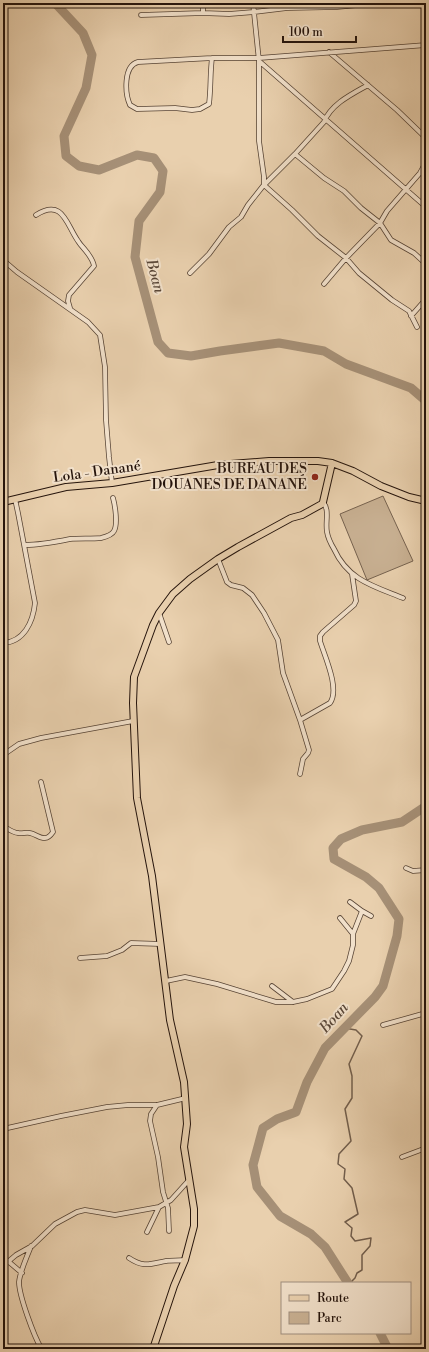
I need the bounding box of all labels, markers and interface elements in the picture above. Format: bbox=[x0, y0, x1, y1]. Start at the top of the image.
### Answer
scale bar bbox=[283, 18, 356, 44]
text: 100 m bbox=[289, 25, 323, 40]
water label: Boan bbox=[141, 256, 169, 296]
street label: Lola - Danané bbox=[52, 457, 142, 487]
place label: BUREAU DES DOUANES DE DANANÉ bbox=[151, 460, 307, 494]
marker: BUREAU DES DOUANES DE DANANÉ bbox=[310, 472, 320, 482]
water label: Boan bbox=[315, 998, 353, 1038]
legend bbox=[281, 1282, 411, 1334]
text: Route bbox=[317, 1291, 349, 1306]
text: Parc bbox=[317, 1311, 342, 1326]

